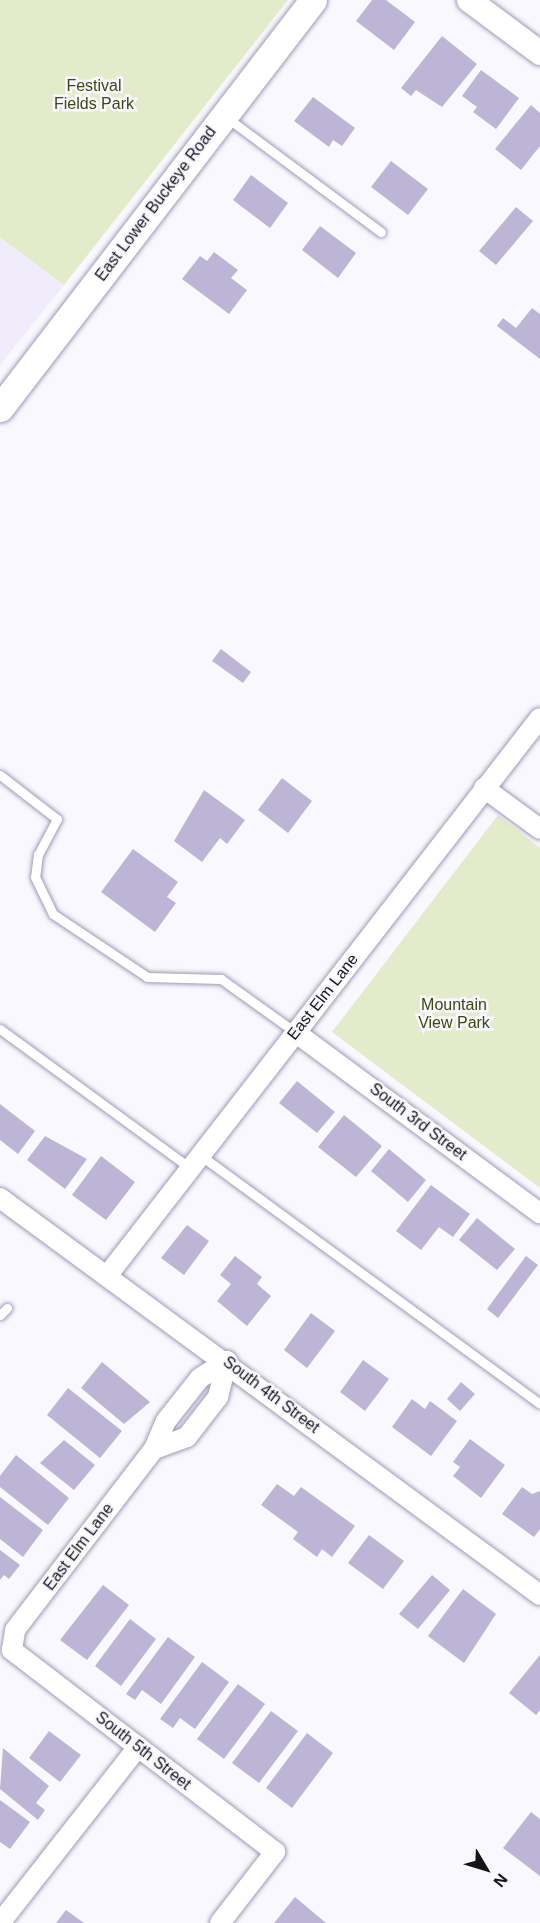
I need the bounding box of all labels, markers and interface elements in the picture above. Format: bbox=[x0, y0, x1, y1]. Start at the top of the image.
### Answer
park label: Festival Fields Park bbox=[54, 76, 134, 114]
street label: East Lower Buckeye Road bbox=[92, 123, 220, 285]
street label: East Elm Lane bbox=[283, 950, 363, 1044]
park label: Mountain View Park bbox=[418, 995, 490, 1033]
street label: South 3rd Street bbox=[366, 1079, 470, 1165]
street label: South 4th Street bbox=[219, 1353, 323, 1437]
street label: East Elm Lane bbox=[40, 1500, 118, 1594]
street label: South 5th Street bbox=[92, 1708, 194, 1794]
north arrow bbox=[456, 1839, 516, 1899]
text: N bbox=[490, 1871, 511, 1890]

